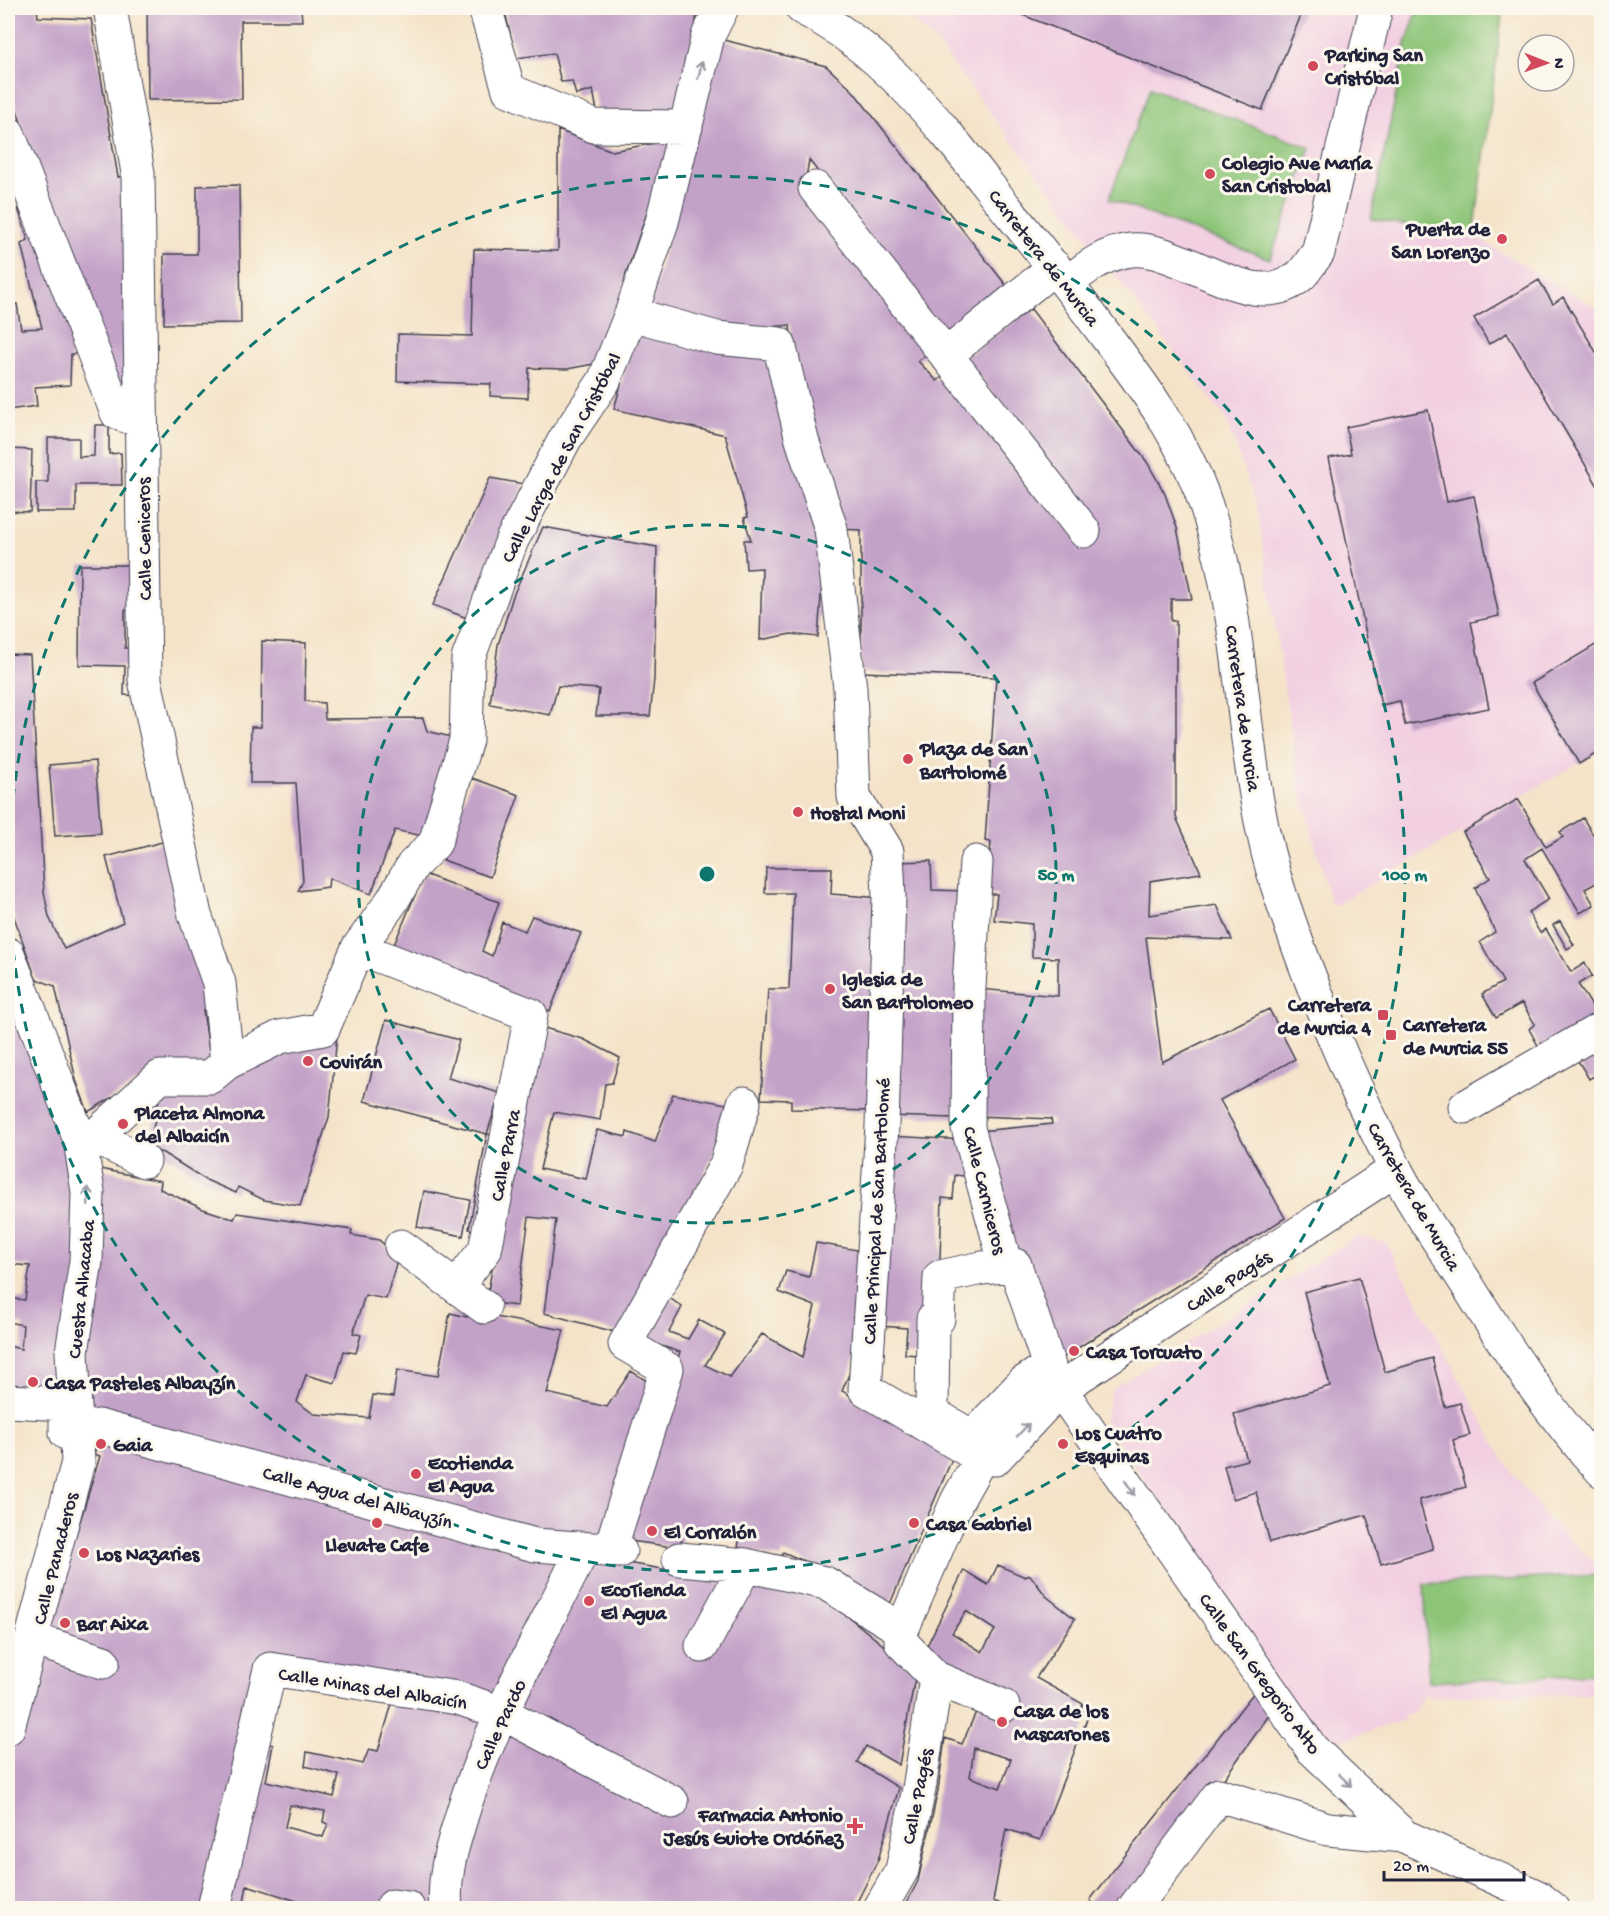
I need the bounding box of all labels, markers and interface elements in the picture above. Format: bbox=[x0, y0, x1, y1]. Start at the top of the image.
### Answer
north arrow bbox=[1516, 33, 1576, 93]
place label: Parking San Cristóbal bbox=[1324, 46, 1423, 92]
text: N bbox=[1548, 58, 1567, 69]
marker: Parking San Cristóbal bbox=[1306, 59, 1320, 73]
one-way arrow bbox=[694, 60, 706, 79]
place label: Colegio Ave María San Cristobal bbox=[1221, 154, 1373, 200]
marker: Colegio Ave María San Cristobal bbox=[1203, 167, 1217, 181]
street label: Carretera de Murcia bbox=[982, 186, 1103, 333]
place label: Puerta de San Lorenzo bbox=[1392, 220, 1491, 266]
marker: Puerta de San Lorenzo bbox=[1495, 232, 1509, 246]
street label: Calle Larga de San Cristóbal bbox=[498, 350, 628, 567]
street label: Calle Ceniceros bbox=[134, 477, 159, 601]
street label: Carretera de Murcia bbox=[1218, 624, 1264, 794]
place label: Plaza de San Bartolomé bbox=[919, 740, 1028, 786]
marker: Plaza de San Bartolomé bbox=[901, 752, 915, 766]
place label: Hostal Moni bbox=[810, 804, 906, 827]
marker: Hostal Moni bbox=[791, 805, 805, 819]
centre of rings bbox=[697, 864, 717, 884]
text: 50 m bbox=[1038, 866, 1075, 887]
text: 100 m bbox=[1382, 866, 1428, 887]
place label: Iglesia de San Bartolomeo bbox=[842, 970, 974, 1016]
marker: Iglesia de San Bartolomeo bbox=[823, 982, 837, 996]
place label: Carretera de Murcia 4 bbox=[1277, 996, 1372, 1042]
marker: Carretera de Murcia 4 bbox=[1376, 1008, 1390, 1022]
place label: Carretera de Murcia 55 bbox=[1402, 1016, 1509, 1062]
marker: Carretera de Murcia 55 bbox=[1384, 1028, 1398, 1042]
place label: Covirán bbox=[319, 1053, 383, 1076]
marker: Covirán bbox=[301, 1054, 315, 1068]
street label: Calle Principal de San Bartolomé bbox=[860, 1077, 897, 1345]
place label: Placeta Almona del Albaicín bbox=[134, 1104, 265, 1150]
street label: Calle Parra bbox=[487, 1107, 528, 1204]
marker: Placeta Almona del Albaicín bbox=[116, 1117, 130, 1131]
street label: Carretera de Murcia bbox=[1360, 1120, 1464, 1277]
street label: Calle Carniceros bbox=[956, 1125, 1010, 1258]
one-way arrow bbox=[82, 1186, 93, 1206]
street label: Cuesta Alhacaba bbox=[65, 1218, 102, 1360]
street label: Calle Pagés bbox=[1183, 1247, 1277, 1319]
place label: Casa Torcuato bbox=[1085, 1343, 1203, 1366]
marker: Casa Torcuato bbox=[1067, 1344, 1081, 1358]
place label: Casa Pasteles Albayzín bbox=[44, 1374, 236, 1397]
marker: Casa Pasteles Albayzín bbox=[26, 1375, 40, 1389]
one-way arrow bbox=[1016, 1422, 1031, 1437]
place label: Los Cuatro Esquinas bbox=[1075, 1424, 1162, 1470]
place label: Gaia bbox=[113, 1436, 153, 1459]
marker: Gaia bbox=[94, 1437, 108, 1451]
marker: Los Cuatro Esquinas bbox=[1056, 1437, 1070, 1451]
place label: Ecotienda El Agua bbox=[428, 1454, 514, 1500]
street label: Calle Agua del Albayzín bbox=[260, 1463, 455, 1536]
marker: Ecotienda El Agua bbox=[409, 1467, 423, 1481]
one-way arrow bbox=[1125, 1479, 1137, 1496]
street label: Calle Panaderos bbox=[30, 1490, 85, 1627]
place label: Casa Gabriel bbox=[925, 1515, 1032, 1538]
marker: Llevate Cafe bbox=[370, 1516, 384, 1530]
marker: Casa Gabriel bbox=[907, 1516, 921, 1530]
place label: El Corralón bbox=[664, 1523, 757, 1546]
marker: El Corralón bbox=[645, 1524, 659, 1538]
place label: Llevate Cafe bbox=[325, 1536, 429, 1559]
place label: Los Nazaries bbox=[96, 1545, 201, 1568]
marker: Los Nazaries bbox=[77, 1546, 91, 1560]
place label: EcoTienda El Agua bbox=[601, 1581, 686, 1627]
street label: Calle San Gregorio Alto bbox=[1192, 1590, 1324, 1760]
marker: EcoTienda El Agua bbox=[582, 1594, 596, 1608]
place label: Bar Aixa bbox=[76, 1615, 149, 1638]
marker: Bar Aixa bbox=[58, 1616, 72, 1630]
street label: Calle Minas del Albaicín bbox=[276, 1664, 469, 1717]
street label: Calle Pardo bbox=[471, 1677, 533, 1774]
place label: Casa de los Mascarones bbox=[1013, 1702, 1111, 1748]
marker: Casa de los Mascarones bbox=[995, 1715, 1009, 1729]
street label: Calle Pagés bbox=[899, 1746, 940, 1846]
one-way arrow bbox=[1337, 1773, 1352, 1787]
place label: Farmacia Antonio Jesús Guiote Ordóñez bbox=[662, 1806, 844, 1852]
marker: Farmacia Antonio Jesús Guiote Ordóñez bbox=[848, 1819, 862, 1833]
scale bar bbox=[1384, 1844, 1524, 1882]
text: 20 m bbox=[1393, 1857, 1429, 1878]

